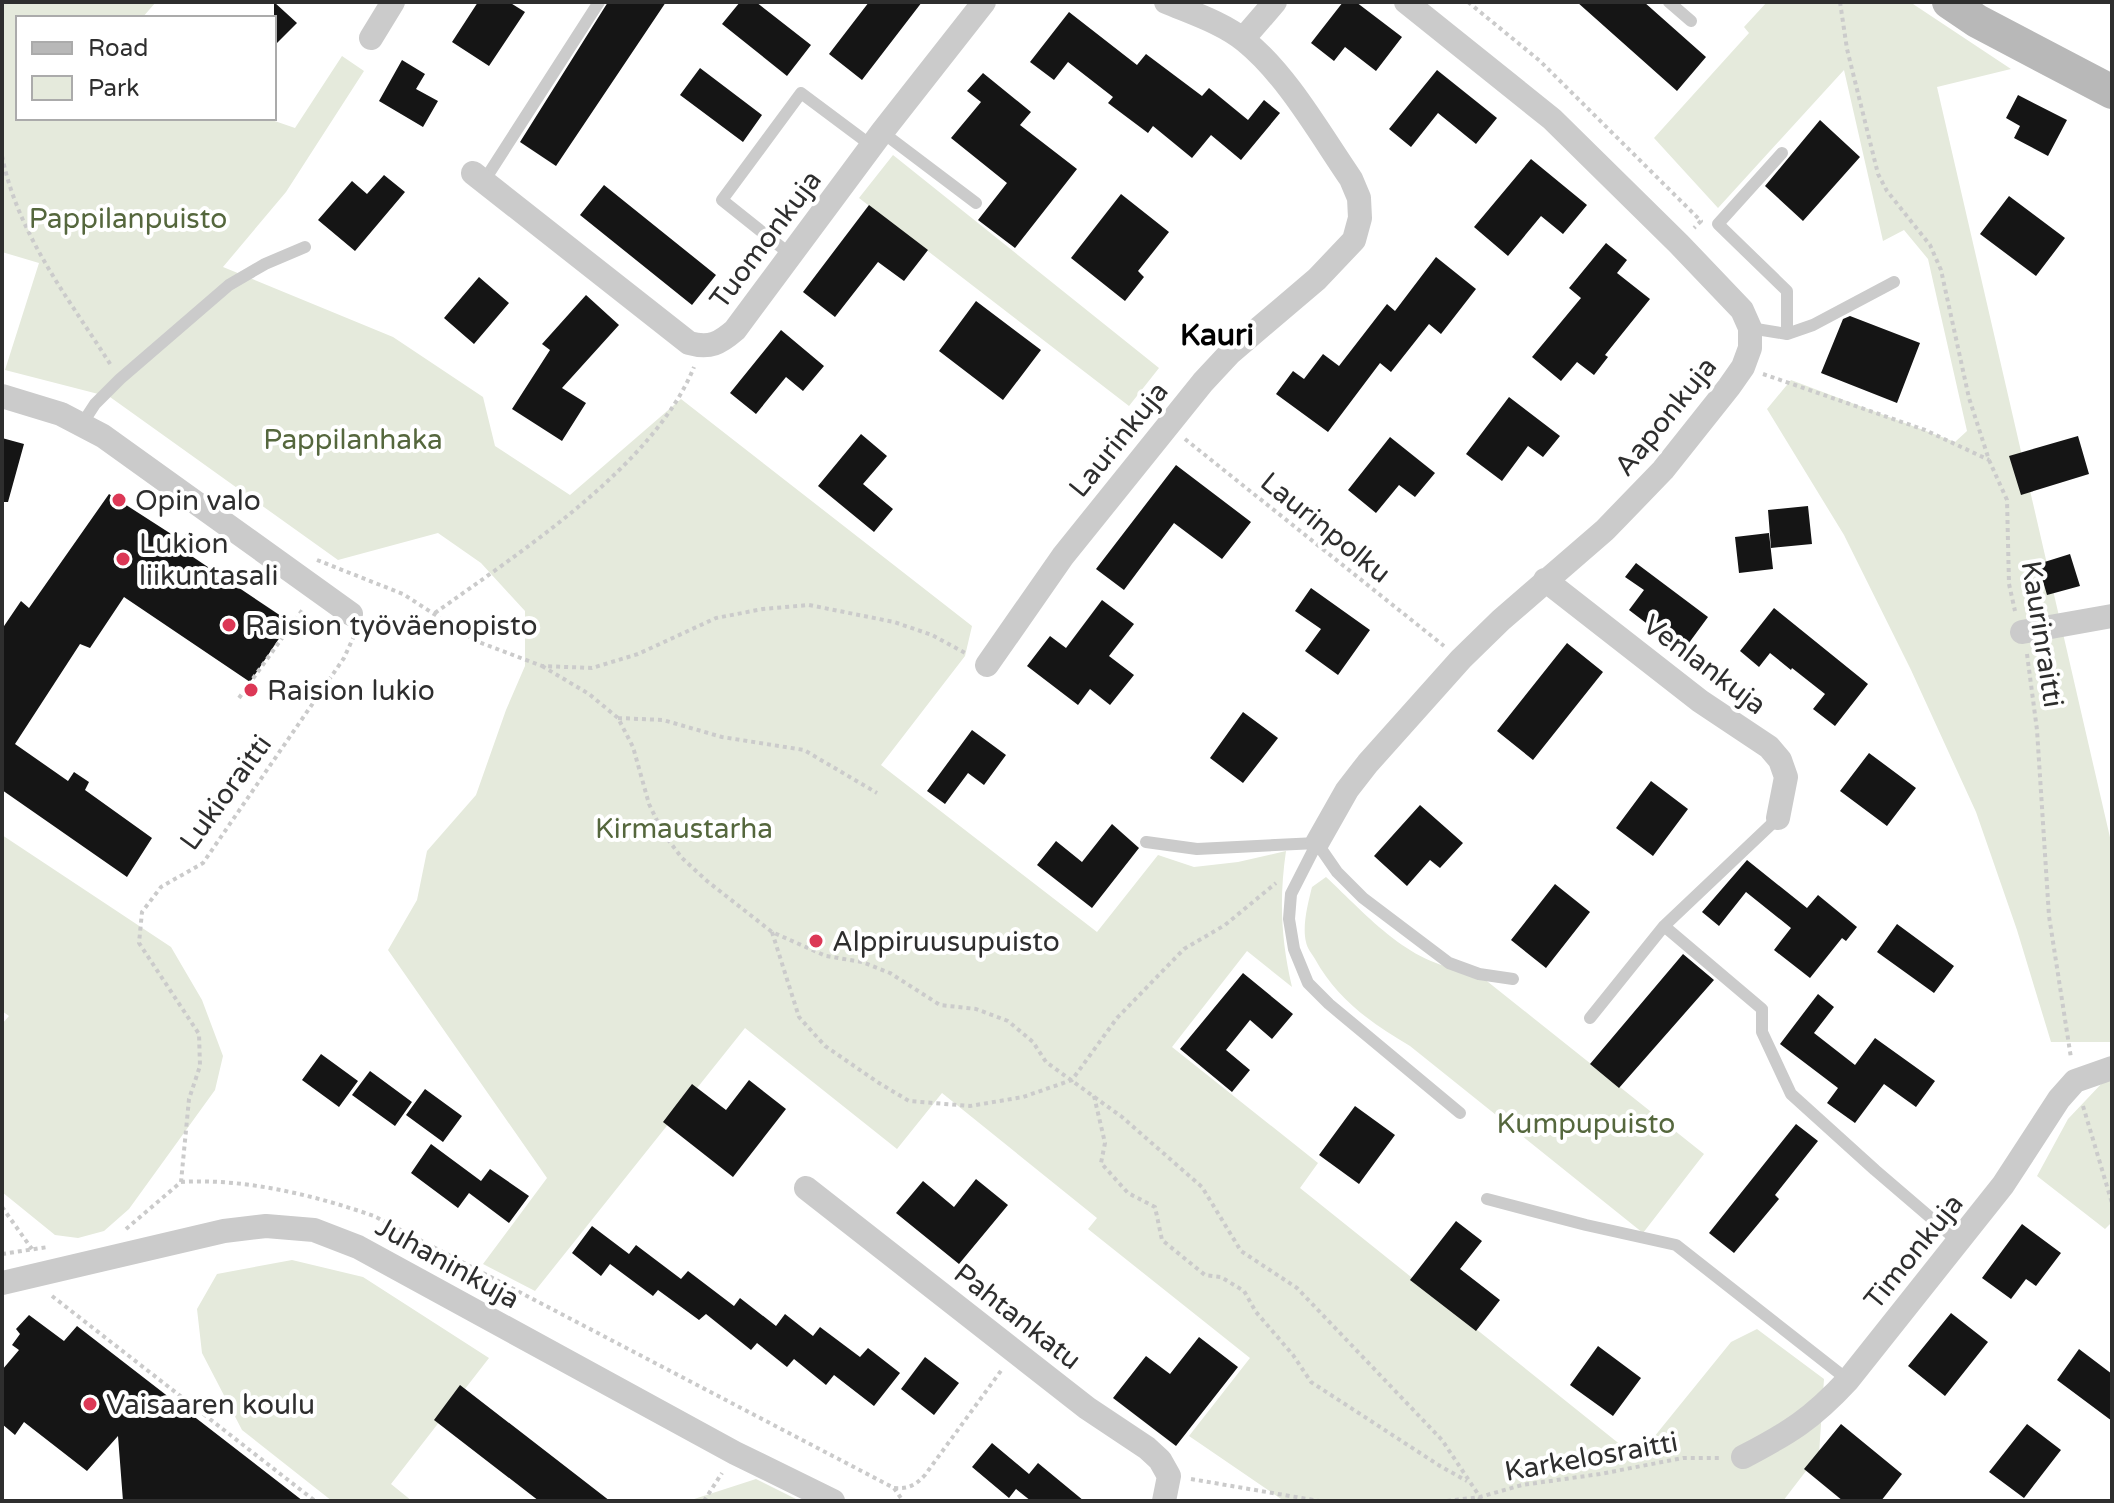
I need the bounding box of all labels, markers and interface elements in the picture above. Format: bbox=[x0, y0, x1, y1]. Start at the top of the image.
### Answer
legend bbox=[16, 16, 276, 120]
text: Road bbox=[88, 34, 148, 63]
text: Park bbox=[88, 74, 139, 103]
street label: Tuomonkuja bbox=[703, 164, 829, 315]
park label: Pappilanpuisto bbox=[29, 202, 227, 236]
district label: Kauri bbox=[1180, 317, 1254, 354]
street label: Aaponkuja bbox=[1607, 350, 1724, 483]
street label: Laurinkuja bbox=[1062, 375, 1176, 504]
park label: Pappilanhaka bbox=[263, 423, 443, 457]
street label: Laurinpolku bbox=[1253, 465, 1397, 591]
place label: Opin valo bbox=[135, 484, 261, 518]
marker: Opin valo bbox=[110, 491, 128, 509]
place label: Lukion liikuntasali bbox=[139, 527, 279, 593]
marker: Lukion liikuntasali bbox=[114, 550, 132, 568]
street label: Kaurinraitti bbox=[2014, 558, 2070, 710]
street label: Venlankuja bbox=[1636, 607, 1773, 722]
place label: Raision työväenopisto bbox=[245, 609, 537, 643]
marker: Raision työväenopisto bbox=[220, 616, 238, 634]
place label: Raision lukio bbox=[267, 674, 435, 708]
marker: Raision lukio bbox=[242, 681, 260, 699]
street label: Lukioraitti bbox=[173, 728, 279, 857]
park label: Kirmaustarha bbox=[595, 812, 773, 846]
place label: Alppiruusupuisto bbox=[832, 925, 1060, 959]
marker: Alppiruusupuisto bbox=[807, 932, 825, 950]
park label: Kumpupuisto bbox=[1497, 1107, 1675, 1141]
street label: Timonkuja bbox=[1857, 1187, 1971, 1316]
street label: Juhaninkuja bbox=[370, 1209, 525, 1316]
street label: Pahtankatu bbox=[947, 1257, 1088, 1377]
place label: Vaisaaren koulu bbox=[106, 1388, 315, 1422]
marker: Vaisaaren koulu bbox=[81, 1395, 99, 1413]
street label: Karkelosraitti bbox=[1502, 1425, 1680, 1489]

